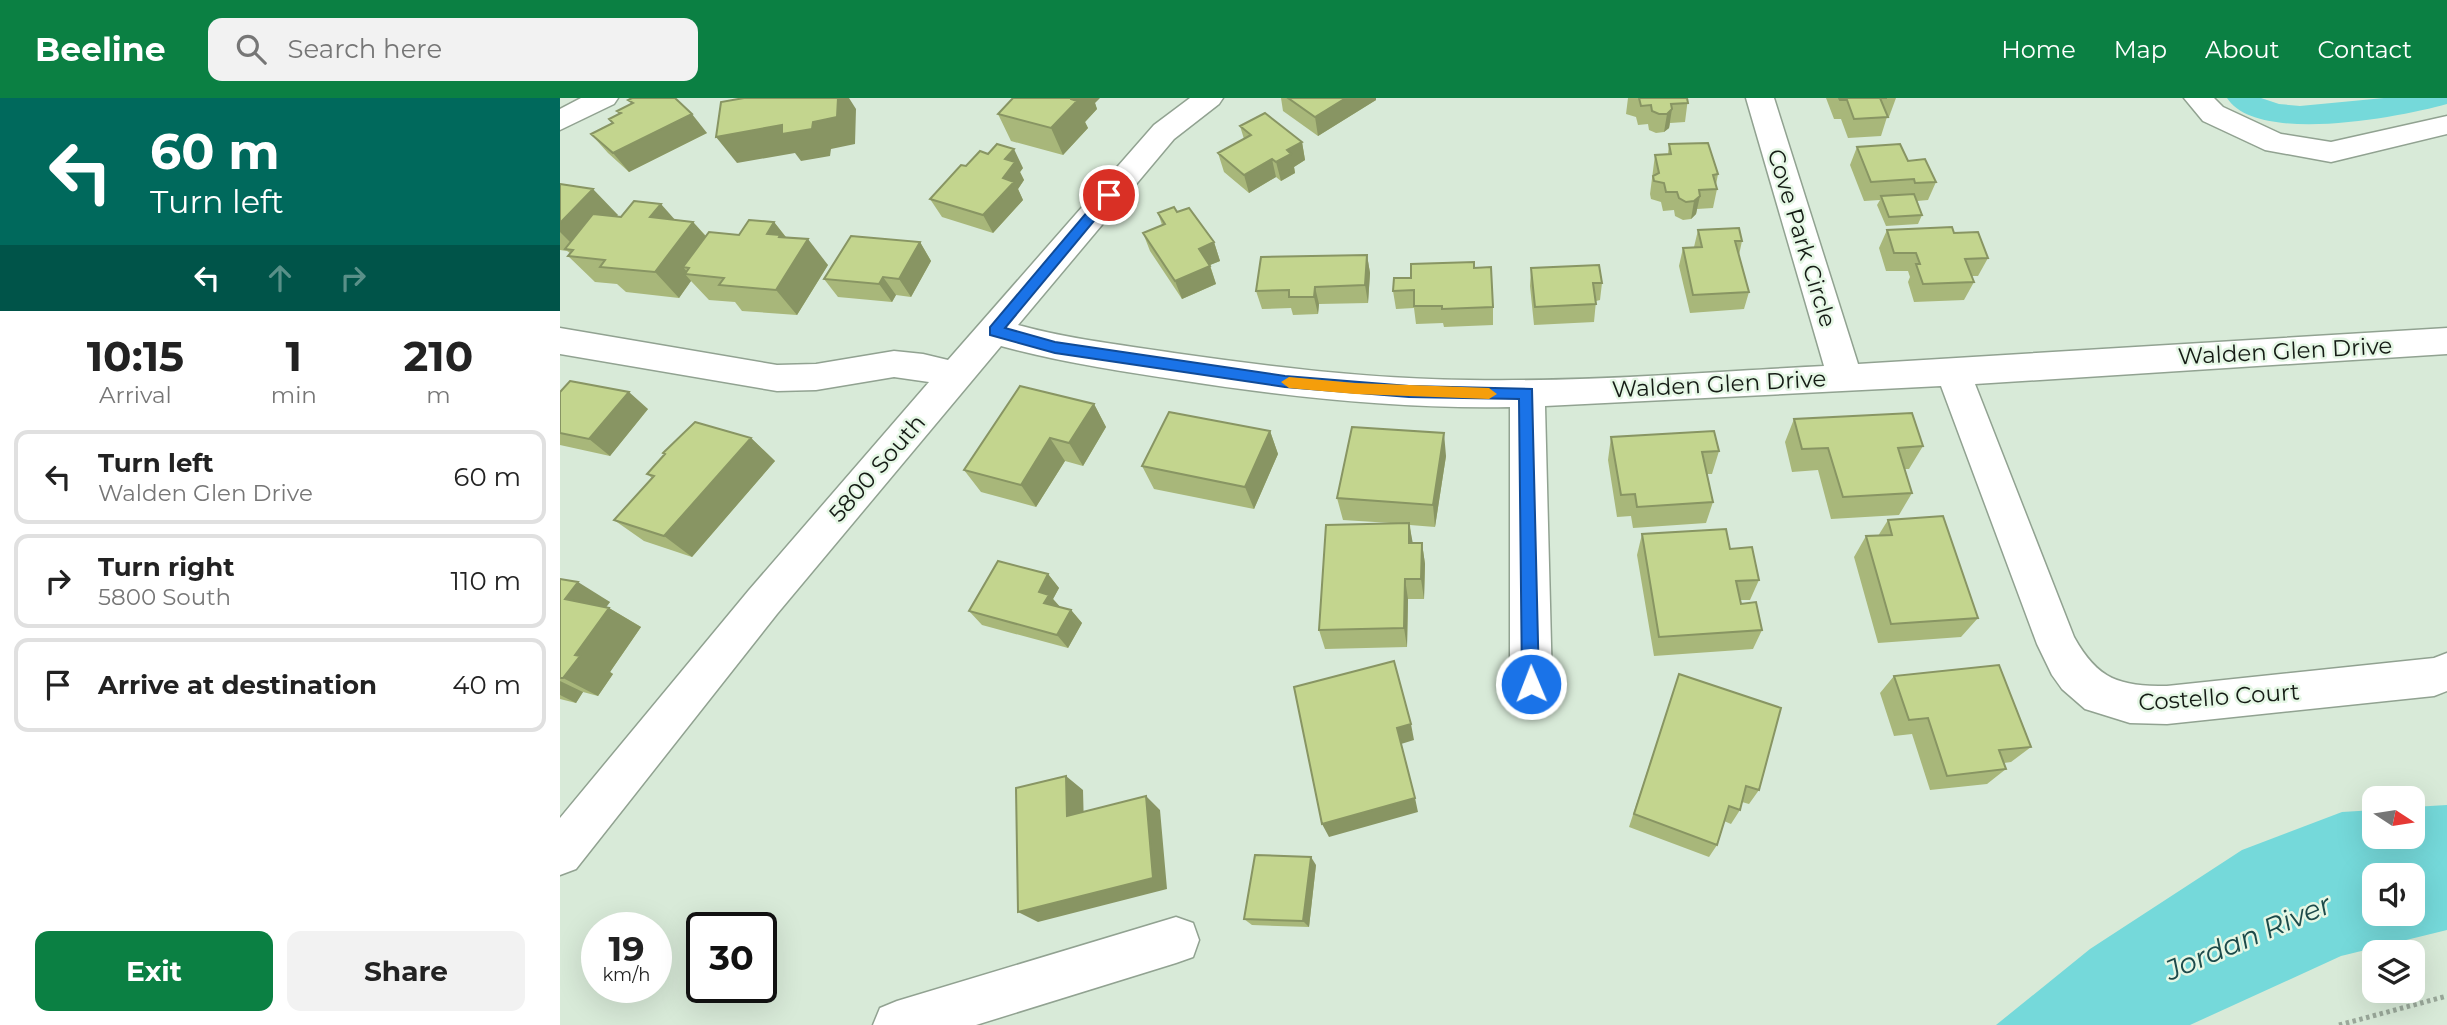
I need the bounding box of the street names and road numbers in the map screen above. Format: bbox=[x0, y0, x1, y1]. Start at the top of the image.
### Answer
street label: Cove Park Circle bbox=[1762, 146, 1842, 330]
street label: Walden Glen Drive bbox=[2177, 331, 2393, 371]
street label: Walden Glen Drive bbox=[1611, 364, 1827, 404]
street label: 5800 South bbox=[823, 409, 931, 527]
street label: Costello Court bbox=[2137, 677, 2301, 717]

